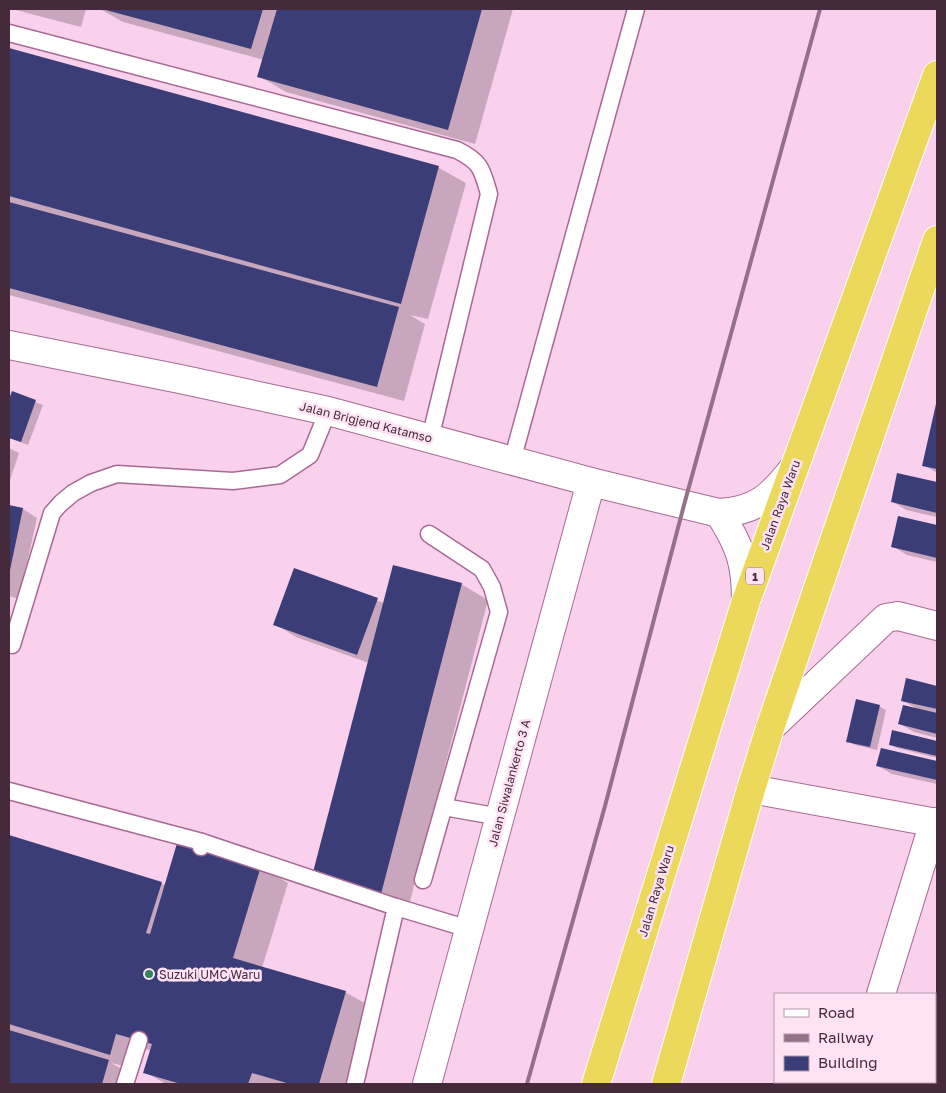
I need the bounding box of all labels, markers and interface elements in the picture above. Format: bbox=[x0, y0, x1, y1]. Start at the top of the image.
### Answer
street label: Jalan Brigjend Katamso bbox=[298, 398, 434, 446]
street label: Jalan Raya Waru bbox=[757, 458, 803, 552]
road number: 1 bbox=[746, 568, 764, 584]
street label: Jalan Siwalankerto 3 A bbox=[485, 718, 533, 848]
street label: Jalan Raya Waru bbox=[635, 843, 677, 939]
place label: Suzuki UMC Waru bbox=[159, 967, 260, 982]
marker: Suzuki UMC Waru bbox=[143, 968, 155, 980]
legend bbox=[774, 993, 936, 1083]
text: Road bbox=[818, 1003, 855, 1021]
text: Railway bbox=[818, 1028, 874, 1046]
text: Building bbox=[818, 1053, 878, 1071]

